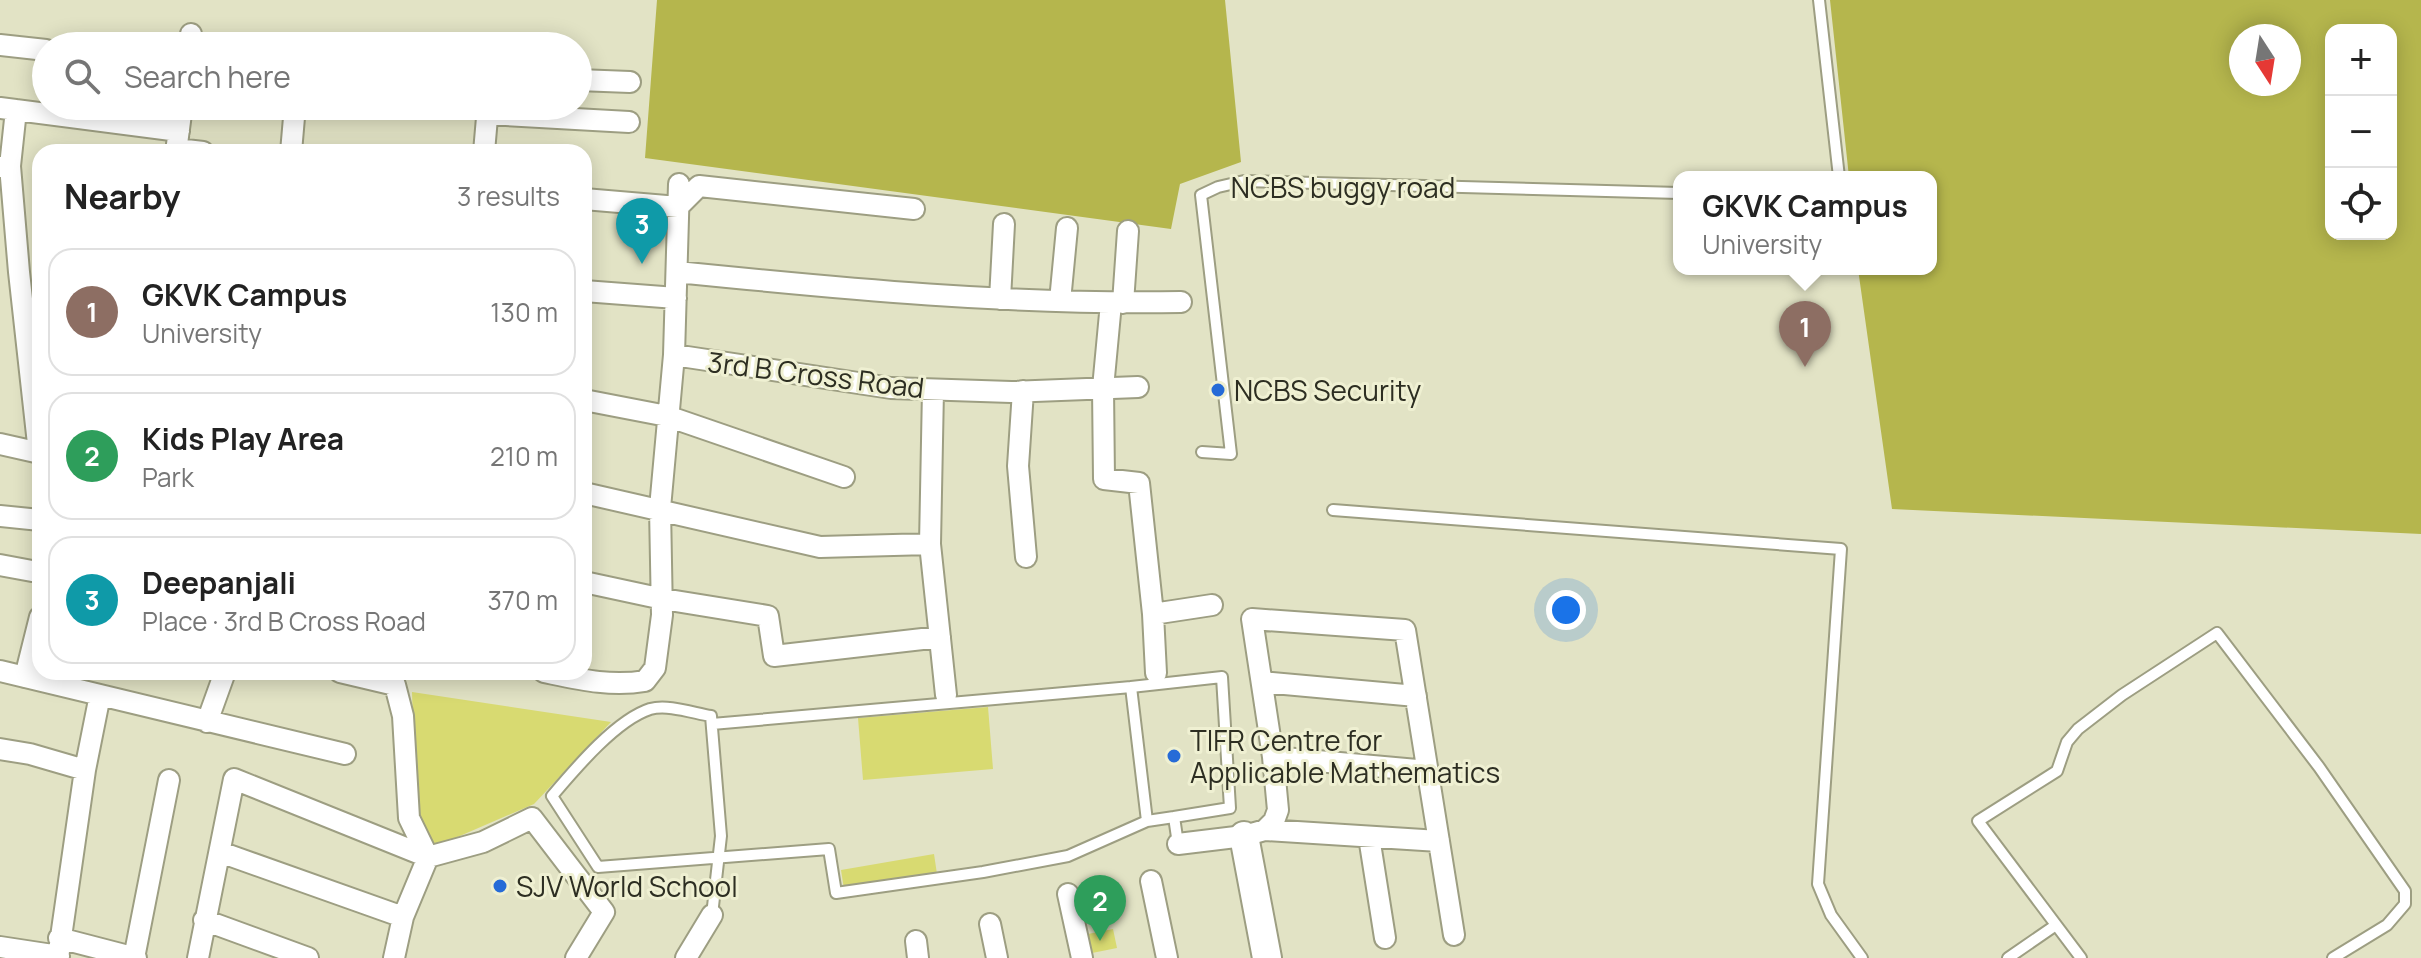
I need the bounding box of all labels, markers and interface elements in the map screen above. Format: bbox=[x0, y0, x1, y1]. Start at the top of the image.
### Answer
north arrow bbox=[2229, 24, 2301, 96]
map controls bbox=[2325, 24, 2397, 240]
button: + bbox=[2325, 24, 2397, 96]
search box bbox=[32, 32, 592, 120]
icon: search bbox=[60, 54, 104, 98]
text: Search here bbox=[124, 56, 291, 97]
button: − bbox=[2325, 96, 2397, 168]
street label: NCBS buggy road bbox=[1231, 168, 1455, 206]
button: locate bbox=[2325, 168, 2397, 240]
popup bbox=[1673, 171, 1937, 275]
text: Nearby bbox=[64, 173, 180, 219]
text: 3 results bbox=[457, 178, 560, 214]
text: GKVK Campus bbox=[1702, 185, 1908, 226]
pin: 3 bbox=[616, 198, 668, 264]
text: University bbox=[1702, 226, 1822, 262]
text: GKVK Campus bbox=[142, 274, 347, 315]
text: 1 bbox=[86, 294, 98, 330]
text: 130 m bbox=[490, 294, 558, 330]
pin: 1 bbox=[1779, 301, 1831, 367]
text: University bbox=[142, 315, 262, 351]
street label: 3rd B Cross Road bbox=[706, 342, 926, 406]
place label: NCBS Security bbox=[1234, 371, 1421, 409]
marker: NCBS Security bbox=[1209, 381, 1227, 399]
text: Kids Play Area bbox=[142, 418, 344, 459]
text: 2 bbox=[84, 438, 100, 474]
text: 210 m bbox=[490, 438, 558, 474]
text: Park bbox=[142, 459, 194, 495]
text: Deepanjali bbox=[142, 562, 296, 603]
text: 3 bbox=[84, 582, 100, 618]
text: 370 m bbox=[487, 582, 558, 618]
your location bbox=[1546, 590, 1586, 630]
text: Place · 3rd B Cross Road bbox=[142, 603, 426, 639]
place label: TIFR Centre for Applicable Mathematics bbox=[1190, 721, 1500, 791]
marker: TIFR Centre for Applicable Mathematics bbox=[1165, 747, 1183, 765]
place label: SJV World School bbox=[516, 867, 738, 905]
pin: 2 bbox=[1074, 875, 1126, 941]
marker: SJV World School bbox=[491, 877, 509, 895]

